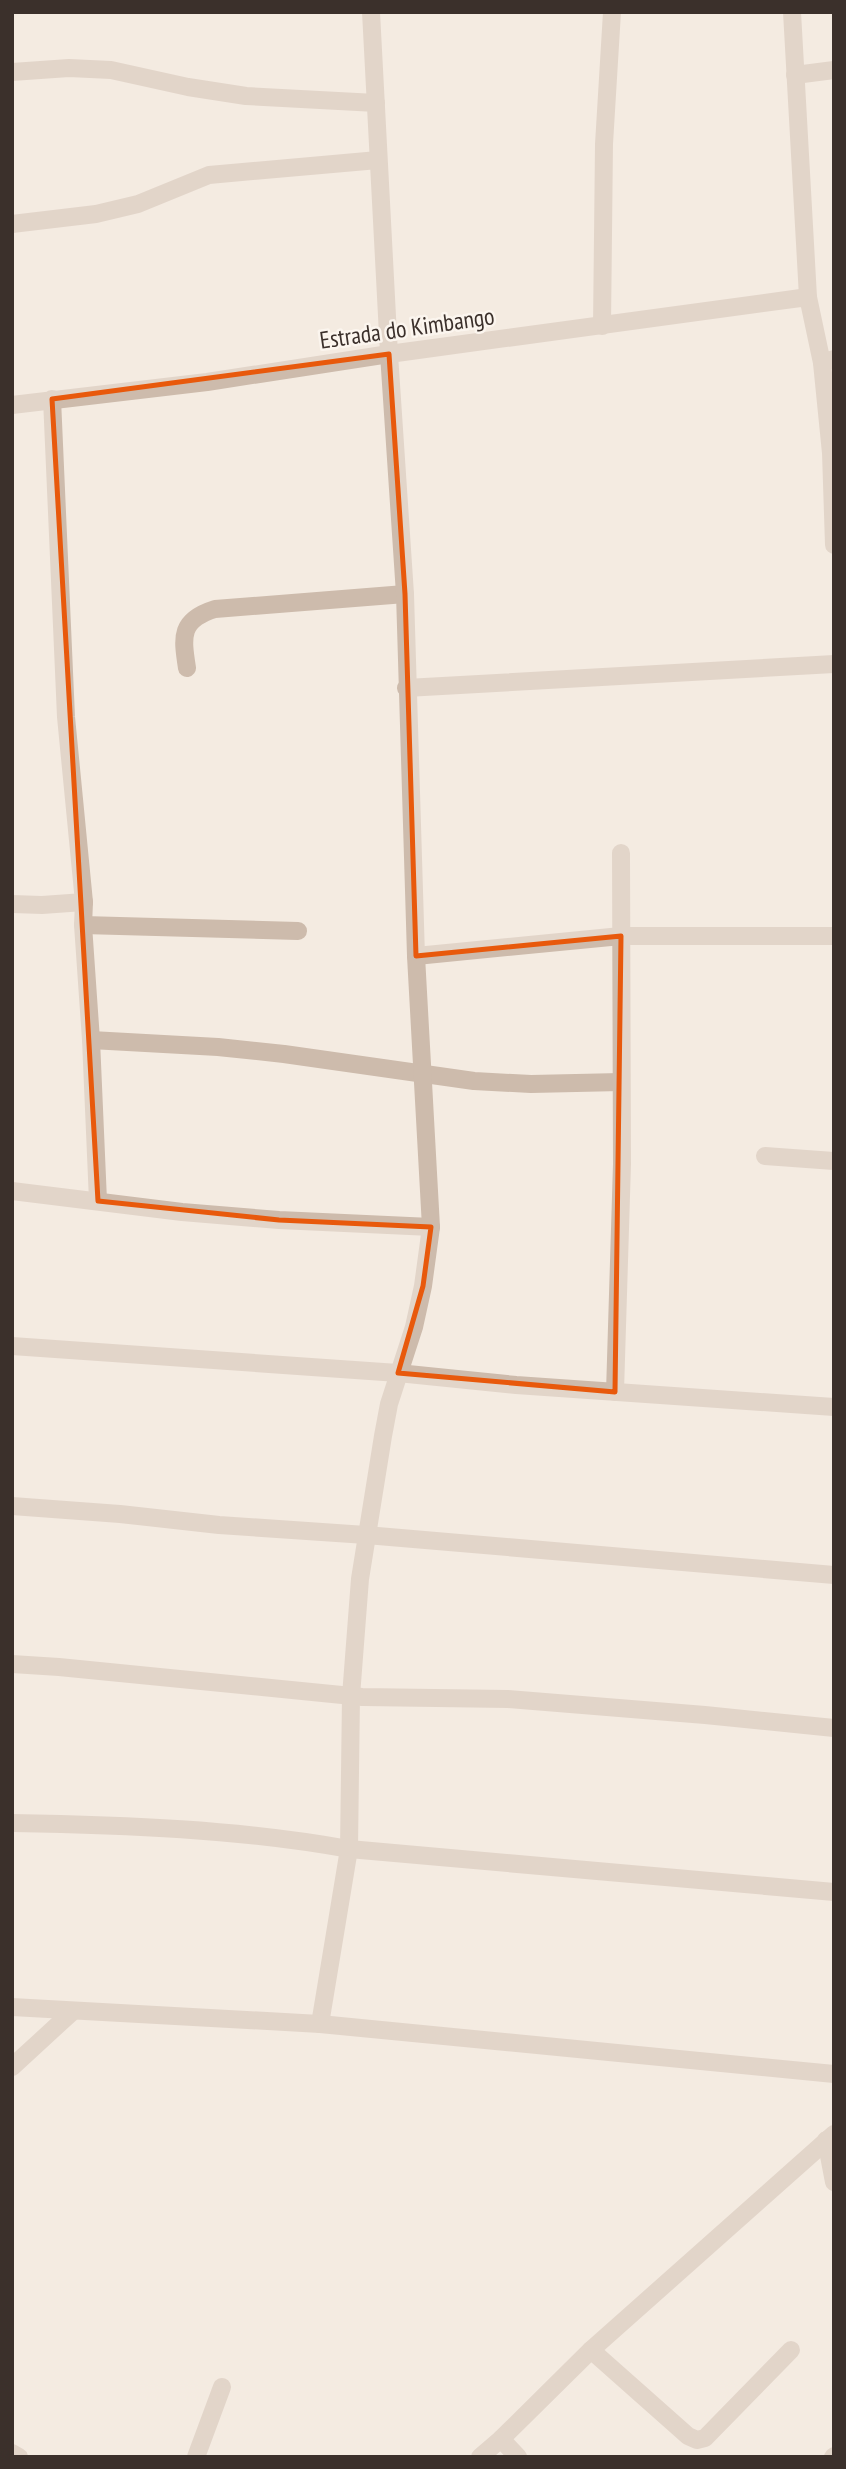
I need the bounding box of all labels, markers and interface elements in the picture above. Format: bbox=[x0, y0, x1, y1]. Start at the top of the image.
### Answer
street label: Estrada do Kimbango bbox=[318, 300, 496, 356]

